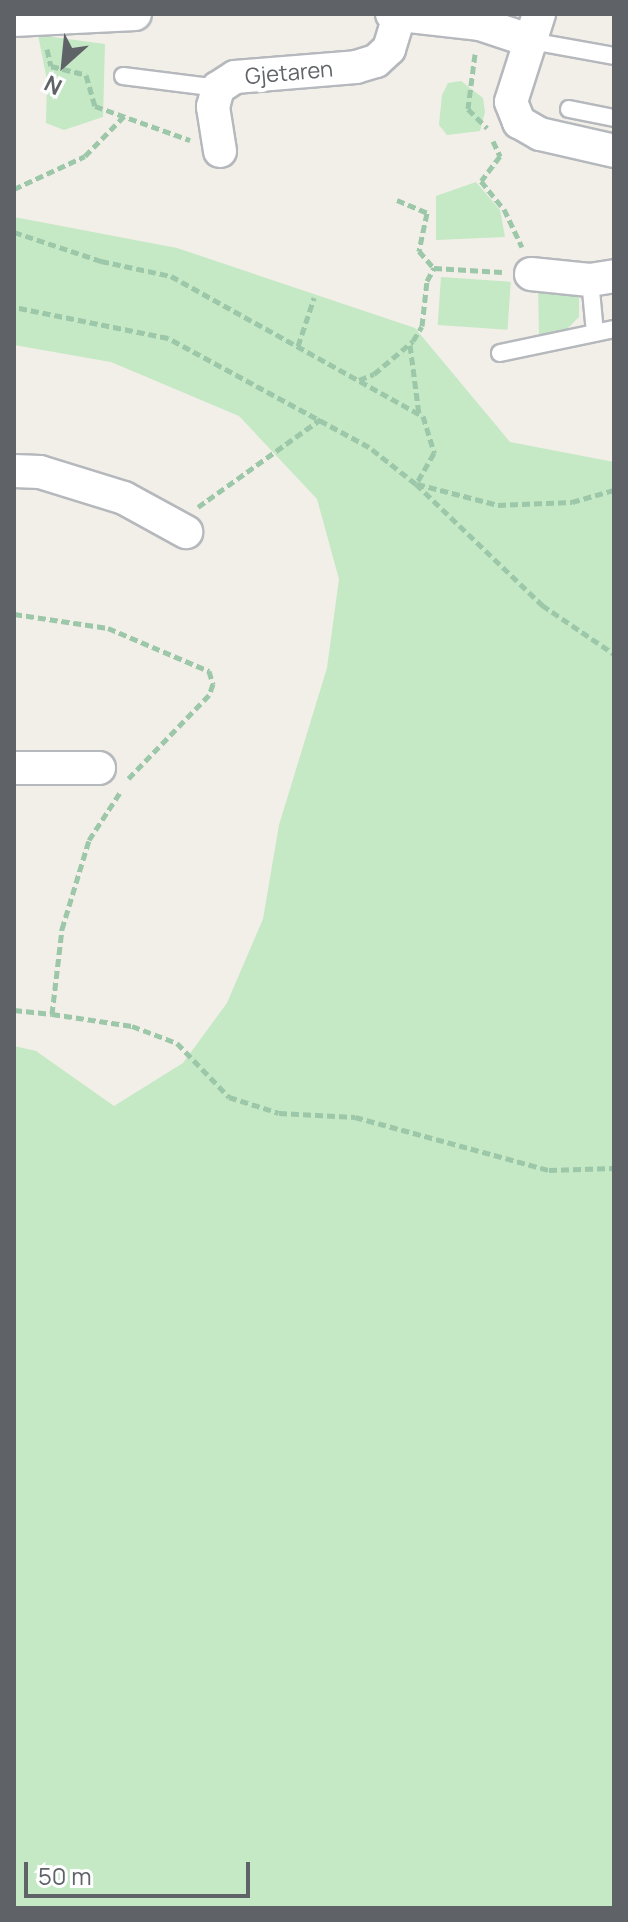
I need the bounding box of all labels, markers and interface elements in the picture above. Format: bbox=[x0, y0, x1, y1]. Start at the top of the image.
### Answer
north arrow bbox=[24, 24, 104, 104]
street label: Gjetaren bbox=[244, 56, 334, 90]
text: N bbox=[39, 68, 67, 102]
scale bar bbox=[28, 1846, 254, 1896]
text: 50 m bbox=[38, 1859, 92, 1892]

